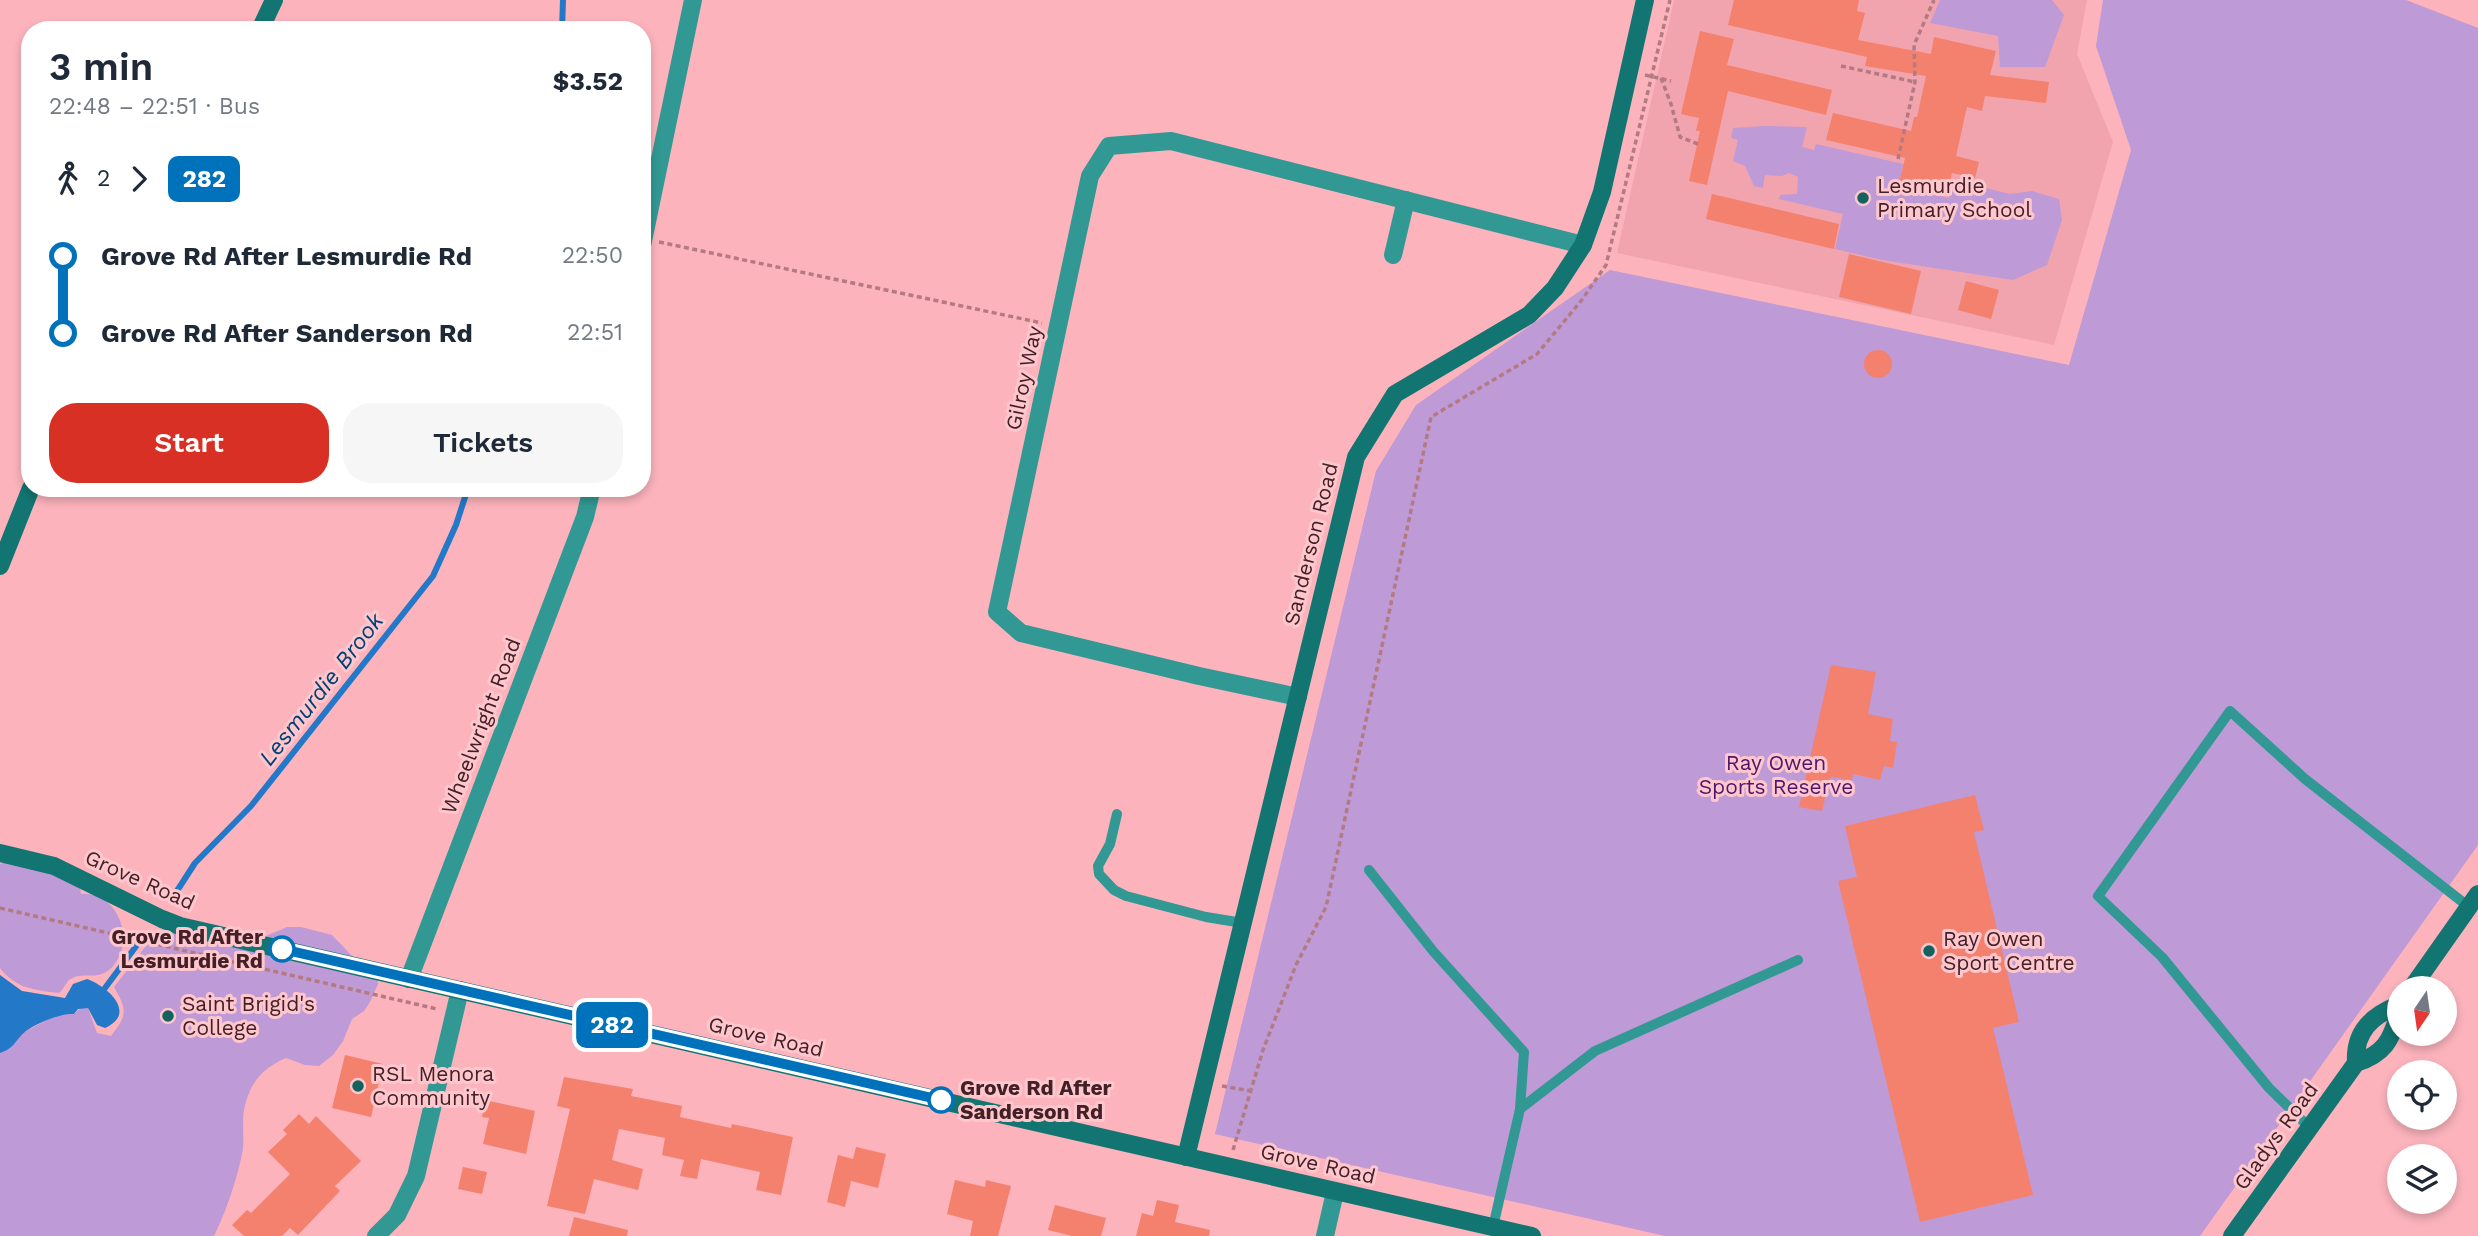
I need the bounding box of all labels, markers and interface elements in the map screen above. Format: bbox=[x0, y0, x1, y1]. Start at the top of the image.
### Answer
text: 3 min bbox=[49, 45, 153, 89]
text: $3.52 bbox=[553, 66, 623, 96]
text: 22:48 – 22:51 · Bus bbox=[49, 93, 260, 120]
icon: walk bbox=[49, 160, 87, 198]
icon: forward bbox=[120, 160, 158, 198]
text: 2 bbox=[97, 165, 110, 192]
text: 282 bbox=[182, 165, 226, 193]
place label: Lesmurdie Primary School bbox=[1877, 173, 2032, 222]
marker: Lesmurdie Primary School bbox=[1855, 190, 1871, 206]
text: Grove Rd After Lesmurdie Rd bbox=[101, 241, 472, 271]
text: 22:50 bbox=[562, 242, 623, 269]
text: Grove Rd After Sanderson Rd bbox=[101, 318, 473, 348]
text: 22:51 bbox=[567, 319, 623, 346]
street label: Gilroy Way bbox=[1000, 323, 1047, 432]
button: Start bbox=[49, 403, 329, 483]
button: Tickets bbox=[343, 403, 623, 483]
street label: Sanderson Road bbox=[1278, 460, 1343, 628]
water label: Lesmurdie Brook bbox=[253, 607, 390, 771]
street label: Wheelwright Road bbox=[435, 634, 526, 817]
park label: Ray Owen Sports Reserve bbox=[1699, 750, 1853, 799]
street label: Grove Road bbox=[81, 844, 199, 915]
place label: Grove Rd After Lesmurdie Rd bbox=[111, 924, 263, 973]
place label: Ray Owen Sport Centre bbox=[1943, 926, 2075, 975]
marker: Grove Rd After Lesmurdie Rd bbox=[269, 936, 295, 962]
marker: Ray Owen Sport Centre bbox=[1921, 943, 1937, 959]
north arrow bbox=[2387, 976, 2457, 1046]
map controls bbox=[2387, 976, 2457, 1214]
place label: Saint Brigid's College bbox=[182, 991, 315, 1040]
line badge: 282 bbox=[572, 1002, 652, 1048]
marker: Saint Brigid's College bbox=[160, 1008, 176, 1024]
text: 282 bbox=[590, 1011, 634, 1039]
street label: Grove Road bbox=[706, 1011, 826, 1062]
button: locate bbox=[2387, 1060, 2457, 1130]
place label: RSL Menora Community bbox=[372, 1061, 494, 1110]
place label: Grove Rd After Sanderson Rd bbox=[960, 1075, 1112, 1124]
street label: Gladys Road bbox=[2228, 1077, 2323, 1194]
marker: RSL Menora Community bbox=[350, 1078, 366, 1094]
marker: Grove Rd After Sanderson Rd bbox=[928, 1087, 954, 1113]
street label: Grove Road bbox=[1258, 1138, 1378, 1189]
button: layers bbox=[2387, 1144, 2457, 1214]

